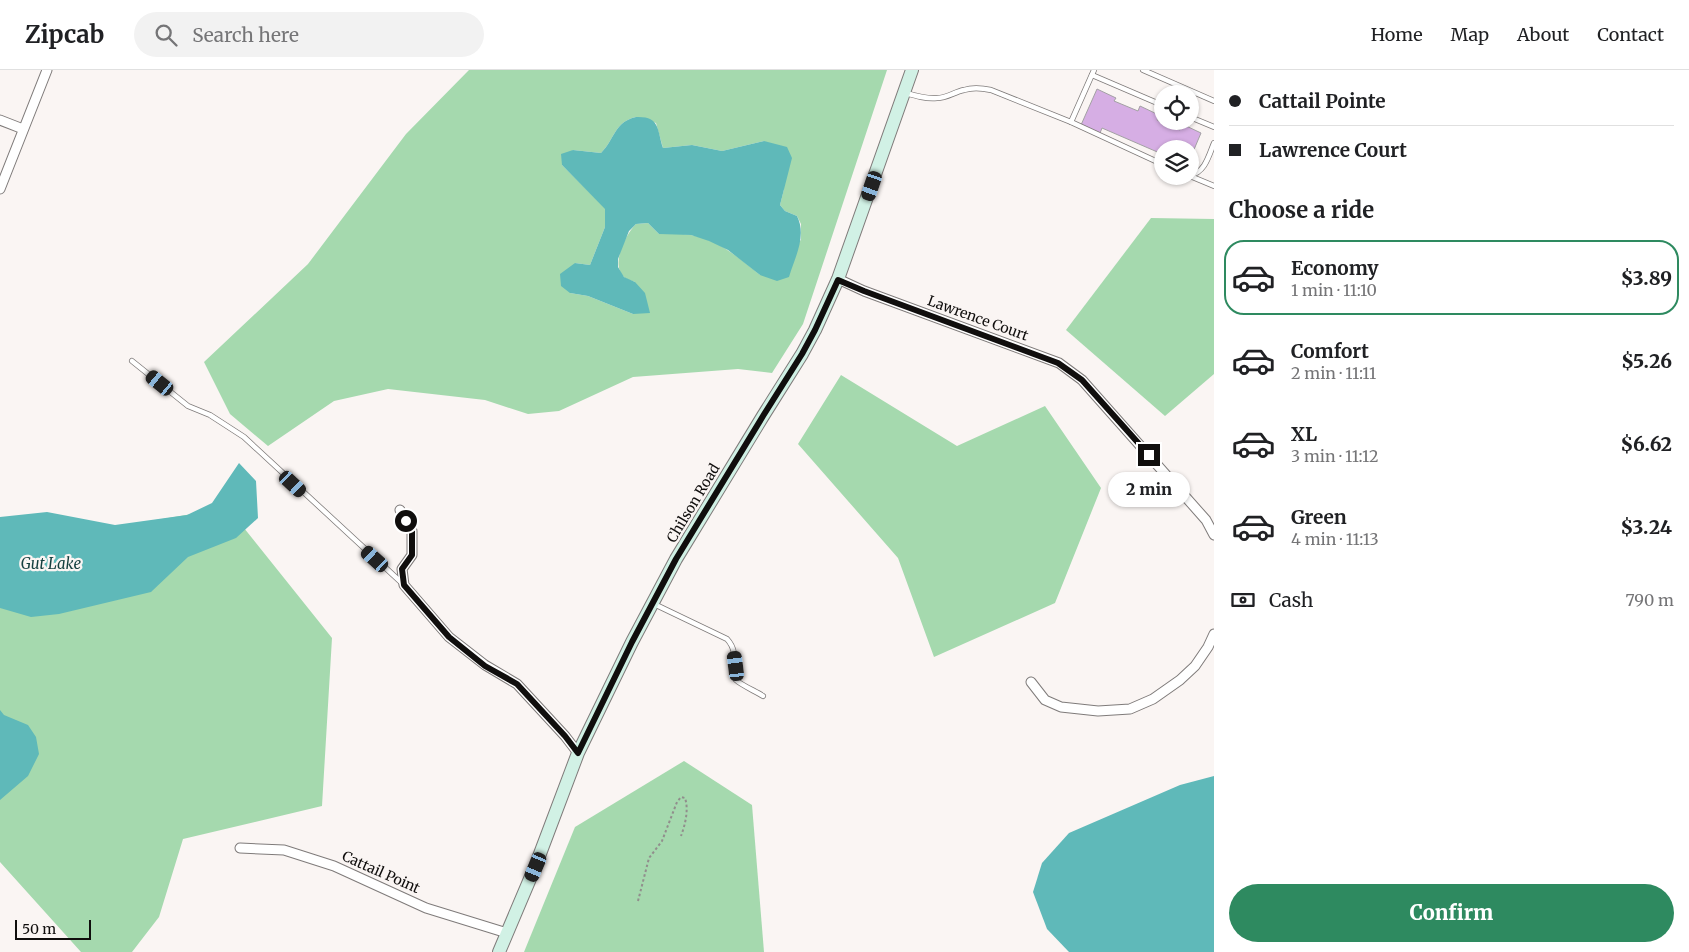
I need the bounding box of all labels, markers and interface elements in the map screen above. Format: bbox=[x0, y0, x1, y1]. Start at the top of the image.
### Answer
search box bbox=[134, 12, 484, 57]
text: Zipcab bbox=[25, 19, 104, 50]
icon: search bbox=[152, 21, 180, 49]
text: Search here bbox=[192, 23, 299, 47]
text: Home bbox=[1371, 23, 1423, 46]
text: Map bbox=[1451, 23, 1489, 46]
text: About bbox=[1517, 23, 1569, 46]
text: Contact bbox=[1597, 23, 1664, 46]
map controls bbox=[1154, 85, 1199, 185]
button: locate bbox=[1154, 85, 1199, 130]
text: Cattail Pointe bbox=[1259, 89, 1386, 113]
text: Lawrence Court bbox=[1259, 138, 1407, 162]
button: layers bbox=[1154, 140, 1199, 185]
car bbox=[860, 169, 883, 203]
text: Choose a ride bbox=[1229, 196, 1374, 224]
icon: car bbox=[1231, 255, 1276, 300]
text: Economy bbox=[1291, 256, 1379, 280]
text: $3.89 bbox=[1621, 266, 1672, 290]
text: 1 min · 11:10 bbox=[1291, 280, 1377, 300]
street label: Lawrence Court bbox=[925, 291, 1031, 345]
icon: car bbox=[1231, 338, 1276, 383]
text: Comfort bbox=[1291, 339, 1369, 363]
text: $5.26 bbox=[1621, 349, 1672, 373]
text: 2 min · 11:11 bbox=[1291, 363, 1376, 383]
car bbox=[143, 368, 176, 398]
icon: car bbox=[1231, 421, 1276, 466]
text: XL bbox=[1291, 422, 1317, 446]
text: $6.62 bbox=[1620, 432, 1672, 456]
route end bbox=[1138, 444, 1160, 466]
text: 3 min · 11:12 bbox=[1291, 446, 1379, 466]
street label: Chilson Road bbox=[662, 460, 724, 546]
car bbox=[276, 468, 309, 500]
callout: 2 min bbox=[1108, 472, 1190, 508]
text: 2 min bbox=[1126, 479, 1172, 499]
icon: car bbox=[1231, 504, 1276, 549]
text: Green bbox=[1291, 505, 1347, 529]
route start bbox=[395, 510, 417, 532]
text: $3.24 bbox=[1620, 515, 1672, 539]
text: 4 min · 11:13 bbox=[1291, 529, 1379, 549]
car bbox=[358, 543, 391, 575]
water label: Gut Lake bbox=[21, 554, 82, 573]
icon: cash bbox=[1229, 586, 1257, 614]
text: Cash bbox=[1269, 588, 1313, 612]
text: 790 m bbox=[1625, 590, 1674, 610]
car bbox=[726, 650, 745, 682]
street label: Cattail Point bbox=[339, 847, 423, 897]
car bbox=[523, 850, 548, 884]
button: Confirm bbox=[1229, 884, 1674, 942]
scale bar bbox=[15, 917, 91, 940]
text: 50 m bbox=[22, 920, 56, 938]

